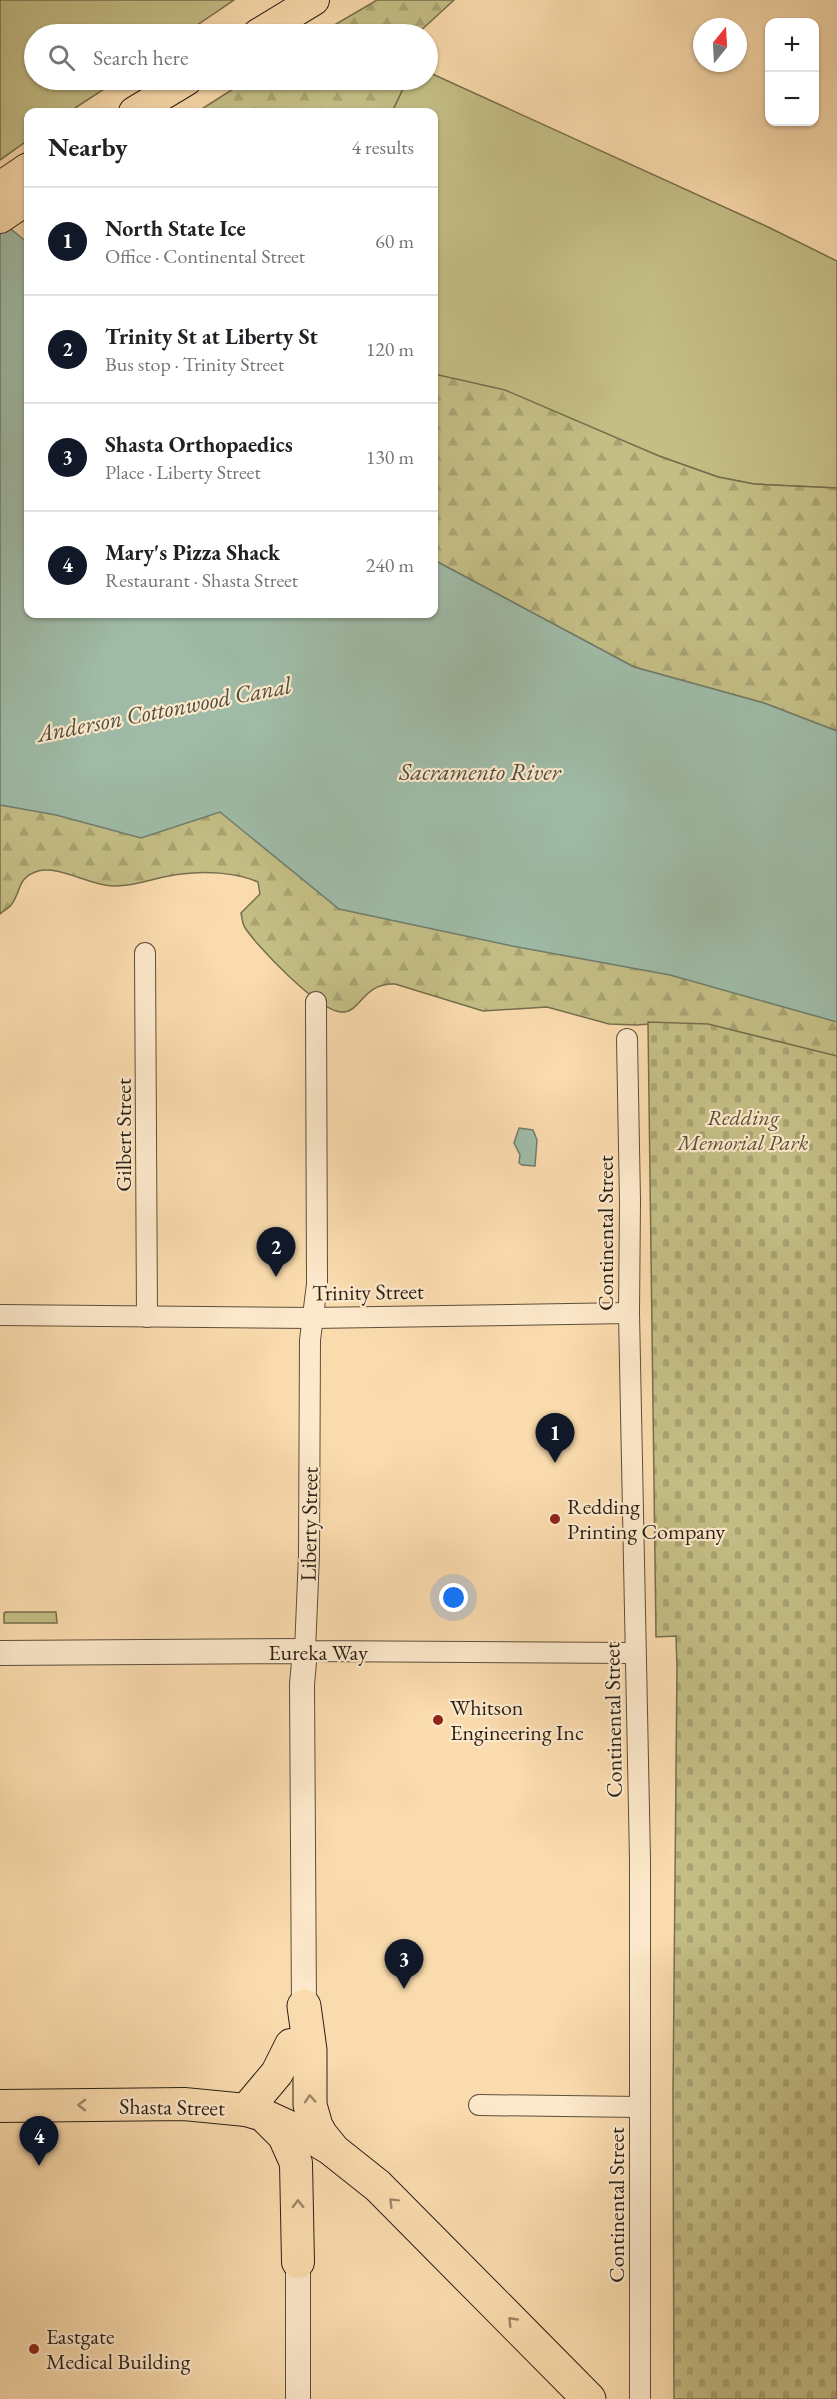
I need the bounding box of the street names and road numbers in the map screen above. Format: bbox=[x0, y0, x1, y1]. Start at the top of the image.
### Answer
street label: Gilbert Street bbox=[109, 1078, 138, 1192]
street label: Continental Street bbox=[591, 1155, 620, 1311]
street label: Trinity Street bbox=[312, 1277, 424, 1307]
street label: Liberty Street bbox=[294, 1466, 325, 1582]
street label: Eureka Way bbox=[268, 1638, 368, 1667]
street label: Continental Street bbox=[597, 1642, 629, 1798]
street label: Shasta Street bbox=[119, 2092, 225, 2122]
street label: Continental Street bbox=[602, 2127, 631, 2283]

